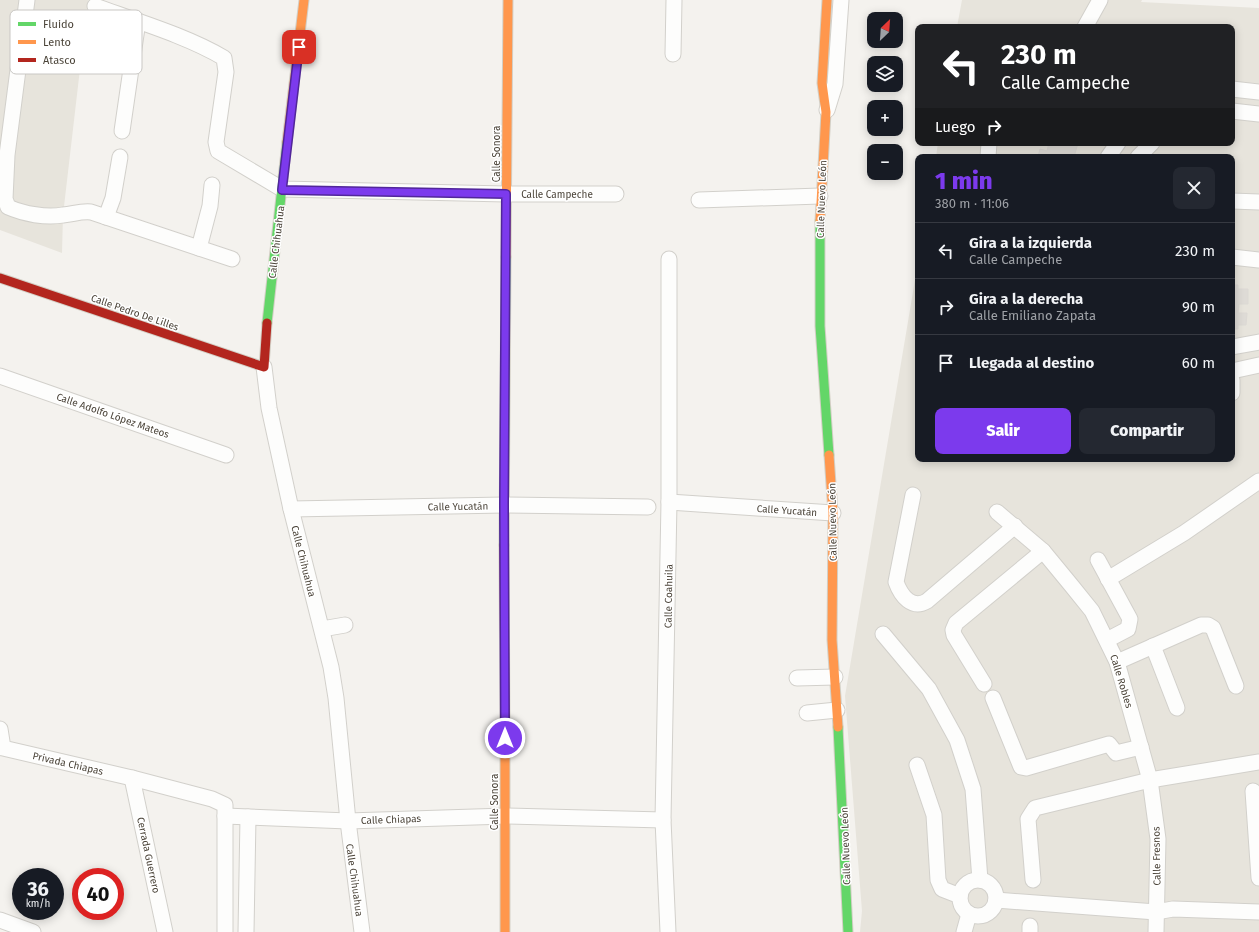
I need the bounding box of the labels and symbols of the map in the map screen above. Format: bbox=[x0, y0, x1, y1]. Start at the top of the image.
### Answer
legend bbox=[10, 10, 142, 74]
north arrow bbox=[867, 12, 903, 48]
text: Fluido bbox=[43, 18, 74, 31]
pin bbox=[282, 30, 316, 64]
text: Lento bbox=[43, 36, 71, 49]
text: Atasco bbox=[43, 54, 76, 67]
street label: Calle Sonora bbox=[491, 126, 503, 182]
street label: Calle Nuevo León bbox=[815, 160, 829, 238]
street label: Calle Campeche bbox=[521, 189, 593, 201]
street label: Calle Chihuahua bbox=[267, 205, 287, 279]
street label: Calle Pedro De Lilles bbox=[89, 292, 180, 334]
street label: Calle Adolfo López Mateos bbox=[55, 391, 171, 441]
street label: Calle Nuevo León bbox=[826, 483, 840, 561]
street label: Calle Yucatán bbox=[428, 500, 488, 514]
street label: Calle Yucatán bbox=[756, 503, 818, 519]
street label: Calle Chihuahua bbox=[288, 524, 318, 598]
street label: Calle Coahuila bbox=[662, 564, 676, 628]
street label: Calle Robles bbox=[1107, 653, 1135, 710]
position arrow bbox=[484, 717, 526, 759]
street label: Privada Chiapas bbox=[31, 750, 105, 778]
street label: Calle Sonora bbox=[489, 774, 501, 830]
street label: Calle Nuevo León bbox=[839, 807, 853, 885]
street label: Calle Chiapas bbox=[361, 813, 422, 827]
street label: Cerrada Guerrero bbox=[134, 816, 162, 895]
street label: Calle Fresnos bbox=[1150, 826, 1164, 886]
street label: Calle Chihuahua bbox=[343, 843, 365, 917]
speed limit sign: 40 bbox=[72, 868, 124, 920]

